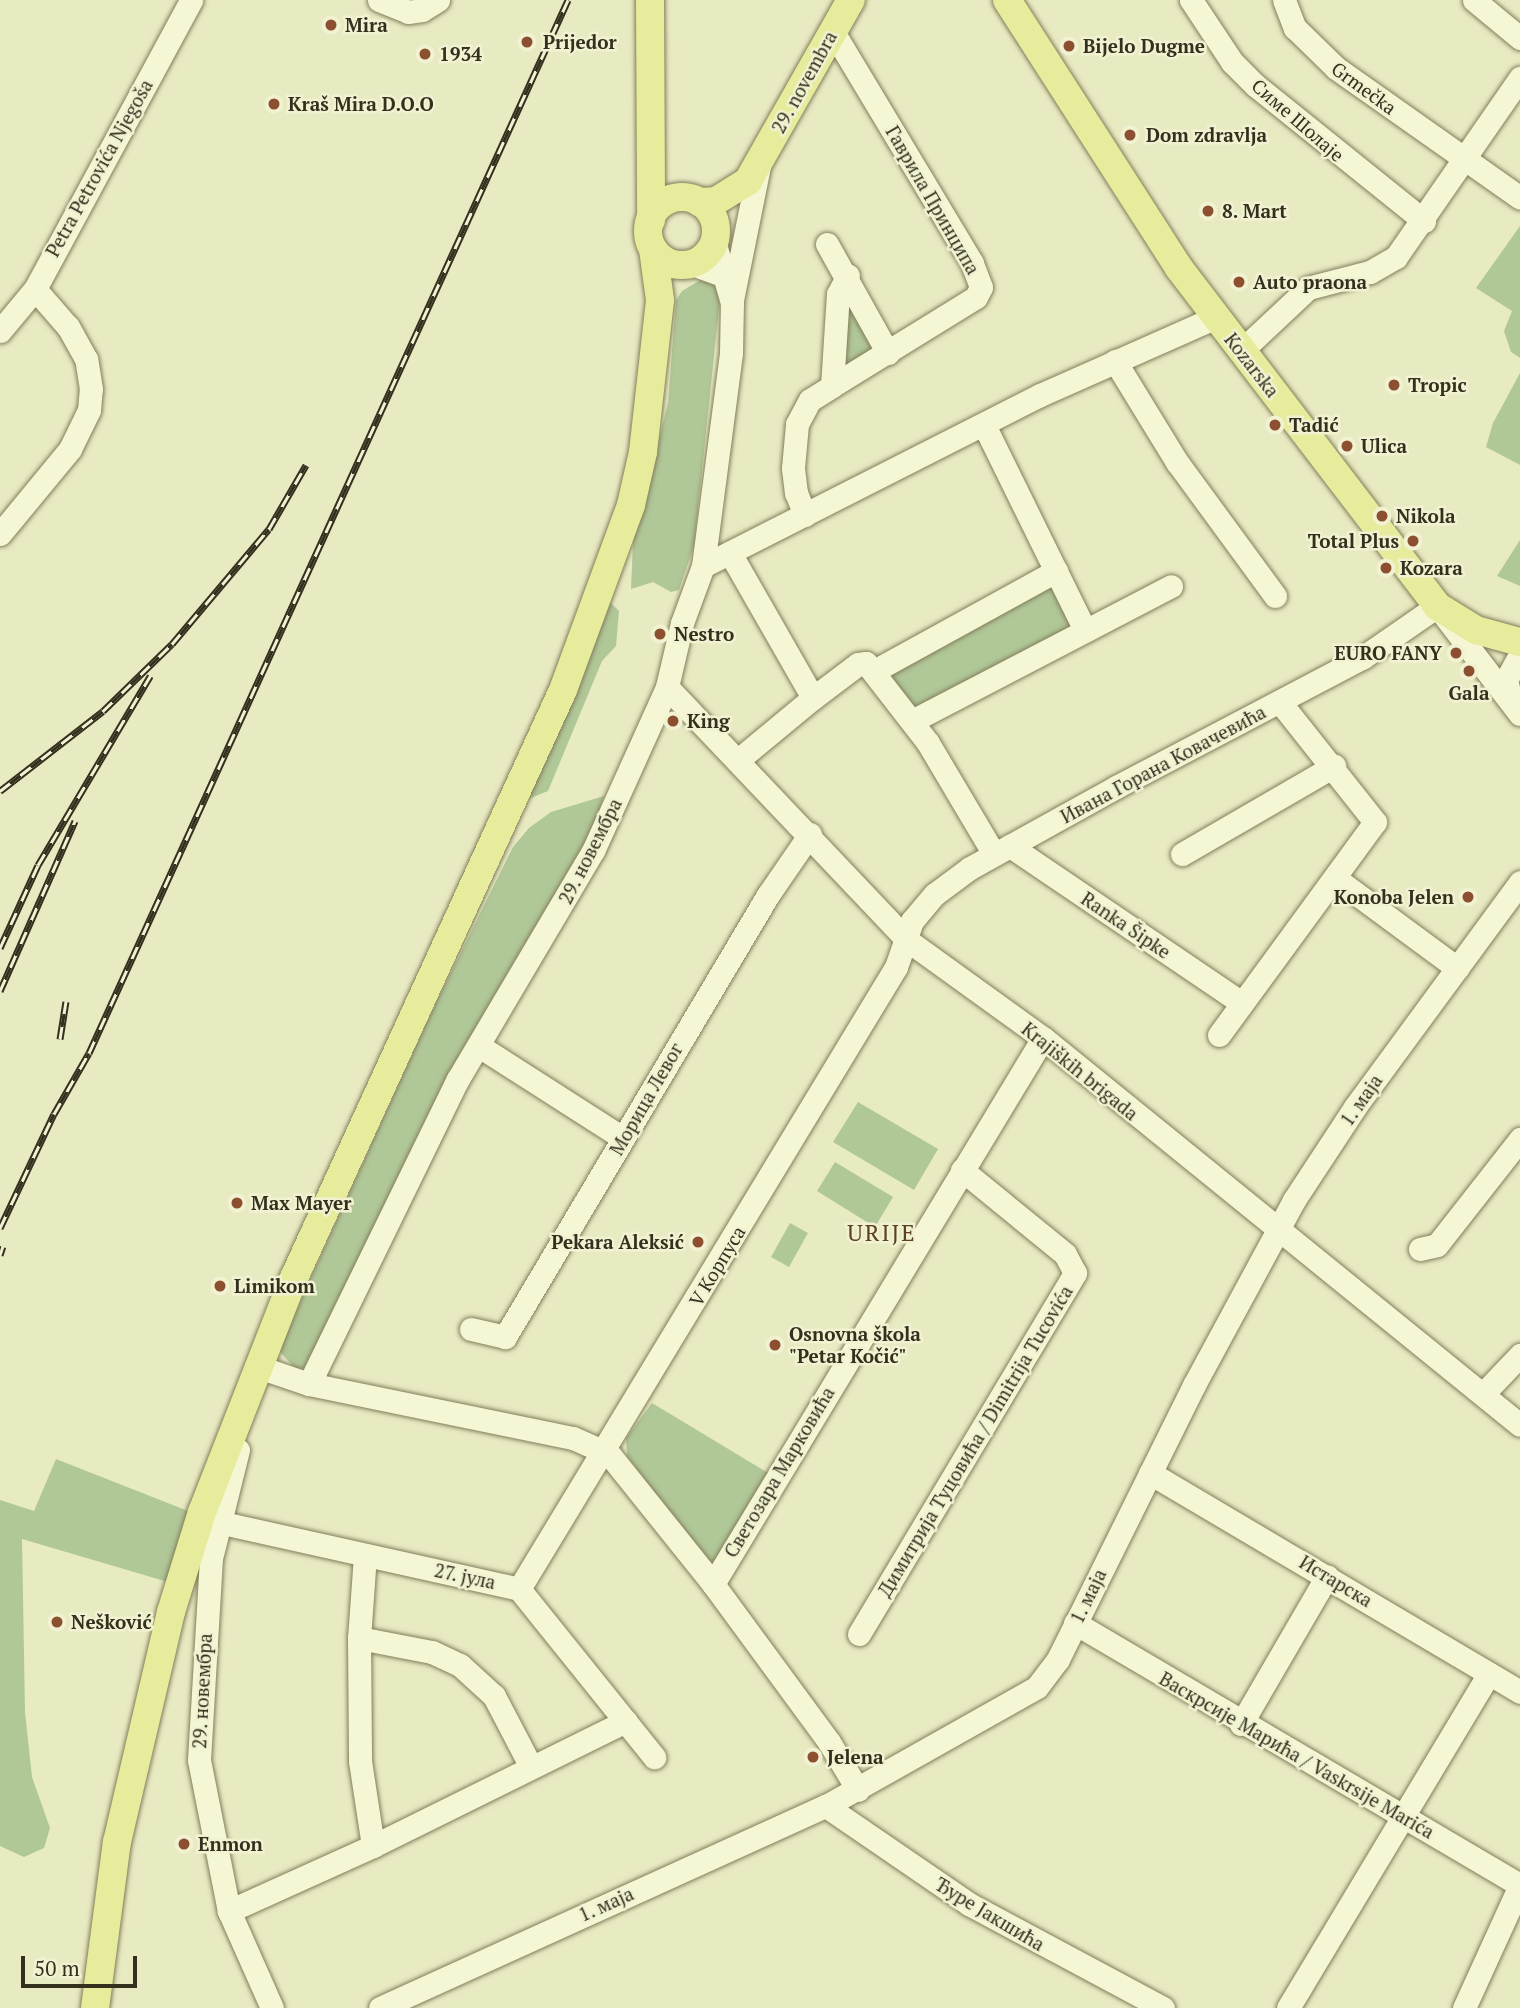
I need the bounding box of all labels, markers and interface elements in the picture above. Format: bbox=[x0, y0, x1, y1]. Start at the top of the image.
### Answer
place label: Mira bbox=[345, 14, 388, 36]
marker: Mira bbox=[323, 17, 339, 33]
street label: 29. novembra bbox=[766, 27, 842, 137]
place label: Prijedor bbox=[543, 31, 617, 53]
marker: Prijedor bbox=[517, 32, 537, 52]
place label: Bijelo Dugme bbox=[1083, 35, 1205, 57]
marker: Bijelo Dugme bbox=[1061, 38, 1077, 54]
place label: 1934 bbox=[439, 43, 482, 65]
marker: 1934 bbox=[417, 46, 433, 62]
street label: Grmečka bbox=[1327, 57, 1401, 119]
street label: Симе Шолаје bbox=[1247, 74, 1349, 166]
street label: Petra Petrovića Njegoša bbox=[41, 75, 157, 261]
place label: Kraš Mira D.O.O bbox=[288, 93, 434, 115]
marker: Kraš Mira D.O.O bbox=[266, 96, 282, 112]
street label: Гаврила Принципа bbox=[881, 122, 985, 278]
place label: Dom zdravlja bbox=[1146, 124, 1267, 146]
marker: Dom zdravlja bbox=[1120, 125, 1140, 145]
place label: 8. Mart bbox=[1222, 200, 1288, 222]
marker: 8. Mart bbox=[1200, 203, 1216, 219]
place label: Auto praona bbox=[1253, 271, 1367, 293]
marker: Auto praona bbox=[1231, 274, 1247, 290]
street label: Kozarska bbox=[1220, 328, 1284, 402]
place label: Tropic bbox=[1408, 374, 1467, 396]
marker: Tropic bbox=[1386, 377, 1402, 393]
place label: Tadić bbox=[1289, 414, 1339, 436]
marker: Tadić bbox=[1267, 417, 1283, 433]
place label: Ulica bbox=[1361, 435, 1407, 457]
marker: Ulica bbox=[1339, 438, 1355, 454]
place label: Nikola bbox=[1396, 505, 1456, 527]
marker: Nikola bbox=[1374, 508, 1390, 524]
place label: Total Plus bbox=[1308, 530, 1399, 552]
marker: Total Plus bbox=[1405, 533, 1421, 549]
place label: Kozara bbox=[1400, 557, 1463, 579]
marker: Kozara bbox=[1378, 560, 1394, 576]
place label: Nestro bbox=[674, 623, 734, 645]
marker: Nestro bbox=[652, 626, 668, 642]
place label: EURO FANY bbox=[1334, 642, 1442, 664]
marker: EURO FANY bbox=[1448, 645, 1464, 661]
marker: Gala bbox=[1461, 663, 1477, 679]
place label: Gala bbox=[1449, 682, 1489, 704]
street label: Ивана Горана Ковачевића bbox=[1056, 700, 1270, 828]
place label: King bbox=[687, 710, 730, 732]
marker: King bbox=[665, 713, 681, 729]
street label: 29. новембра bbox=[553, 794, 627, 908]
place label: Konoba Jelen bbox=[1334, 886, 1454, 908]
street label: Ranka Šipke bbox=[1077, 887, 1175, 963]
marker: Konoba Jelen bbox=[1460, 889, 1476, 905]
street label: Krajiških brigada bbox=[1017, 1017, 1143, 1125]
street label: Морица Левог bbox=[605, 1039, 687, 1159]
street label: 1. маја bbox=[1335, 1069, 1387, 1131]
place label: Max Mayer bbox=[251, 1192, 351, 1214]
marker: Max Mayer bbox=[229, 1195, 245, 1211]
district label: URIJE bbox=[848, 1219, 916, 1247]
street label: V Корпуса bbox=[684, 1222, 750, 1310]
place label: Pekara Aleksić bbox=[551, 1231, 684, 1253]
marker: Pekara Aleksić bbox=[690, 1234, 706, 1250]
place label: Limikom bbox=[234, 1275, 315, 1297]
marker: Limikom bbox=[212, 1278, 228, 1294]
street label: Димитрија Туцовића / Dimitrija Tucovića bbox=[873, 1281, 1077, 1601]
place label: Osnovna škola "Petar Kočić" bbox=[789, 1323, 921, 1367]
marker: Osnovna škola "Petar Kočić" bbox=[767, 1337, 783, 1353]
street label: Светозара Марковића bbox=[719, 1383, 839, 1561]
street label: Истарска bbox=[1295, 1550, 1377, 1612]
street label: 27. јула bbox=[432, 1558, 498, 1594]
street label: 1. маја bbox=[1065, 1565, 1111, 1627]
place label: Nešković bbox=[71, 1611, 152, 1633]
marker: Nešković bbox=[49, 1614, 65, 1630]
street label: 29. новембра bbox=[188, 1632, 216, 1750]
street label: Васкрсије Марића / Vaskrsije Marića bbox=[1155, 1667, 1439, 1843]
place label: Jelena bbox=[827, 1746, 883, 1768]
marker: Jelena bbox=[805, 1749, 821, 1765]
place label: Enmon bbox=[198, 1833, 263, 1855]
marker: Enmon bbox=[176, 1836, 192, 1852]
street label: Ђуре Јакшића bbox=[931, 1872, 1049, 1956]
street label: 1. маја bbox=[575, 1882, 637, 1926]
scale bar bbox=[24, 1941, 140, 1985]
text: 50 m bbox=[34, 1954, 80, 1982]

